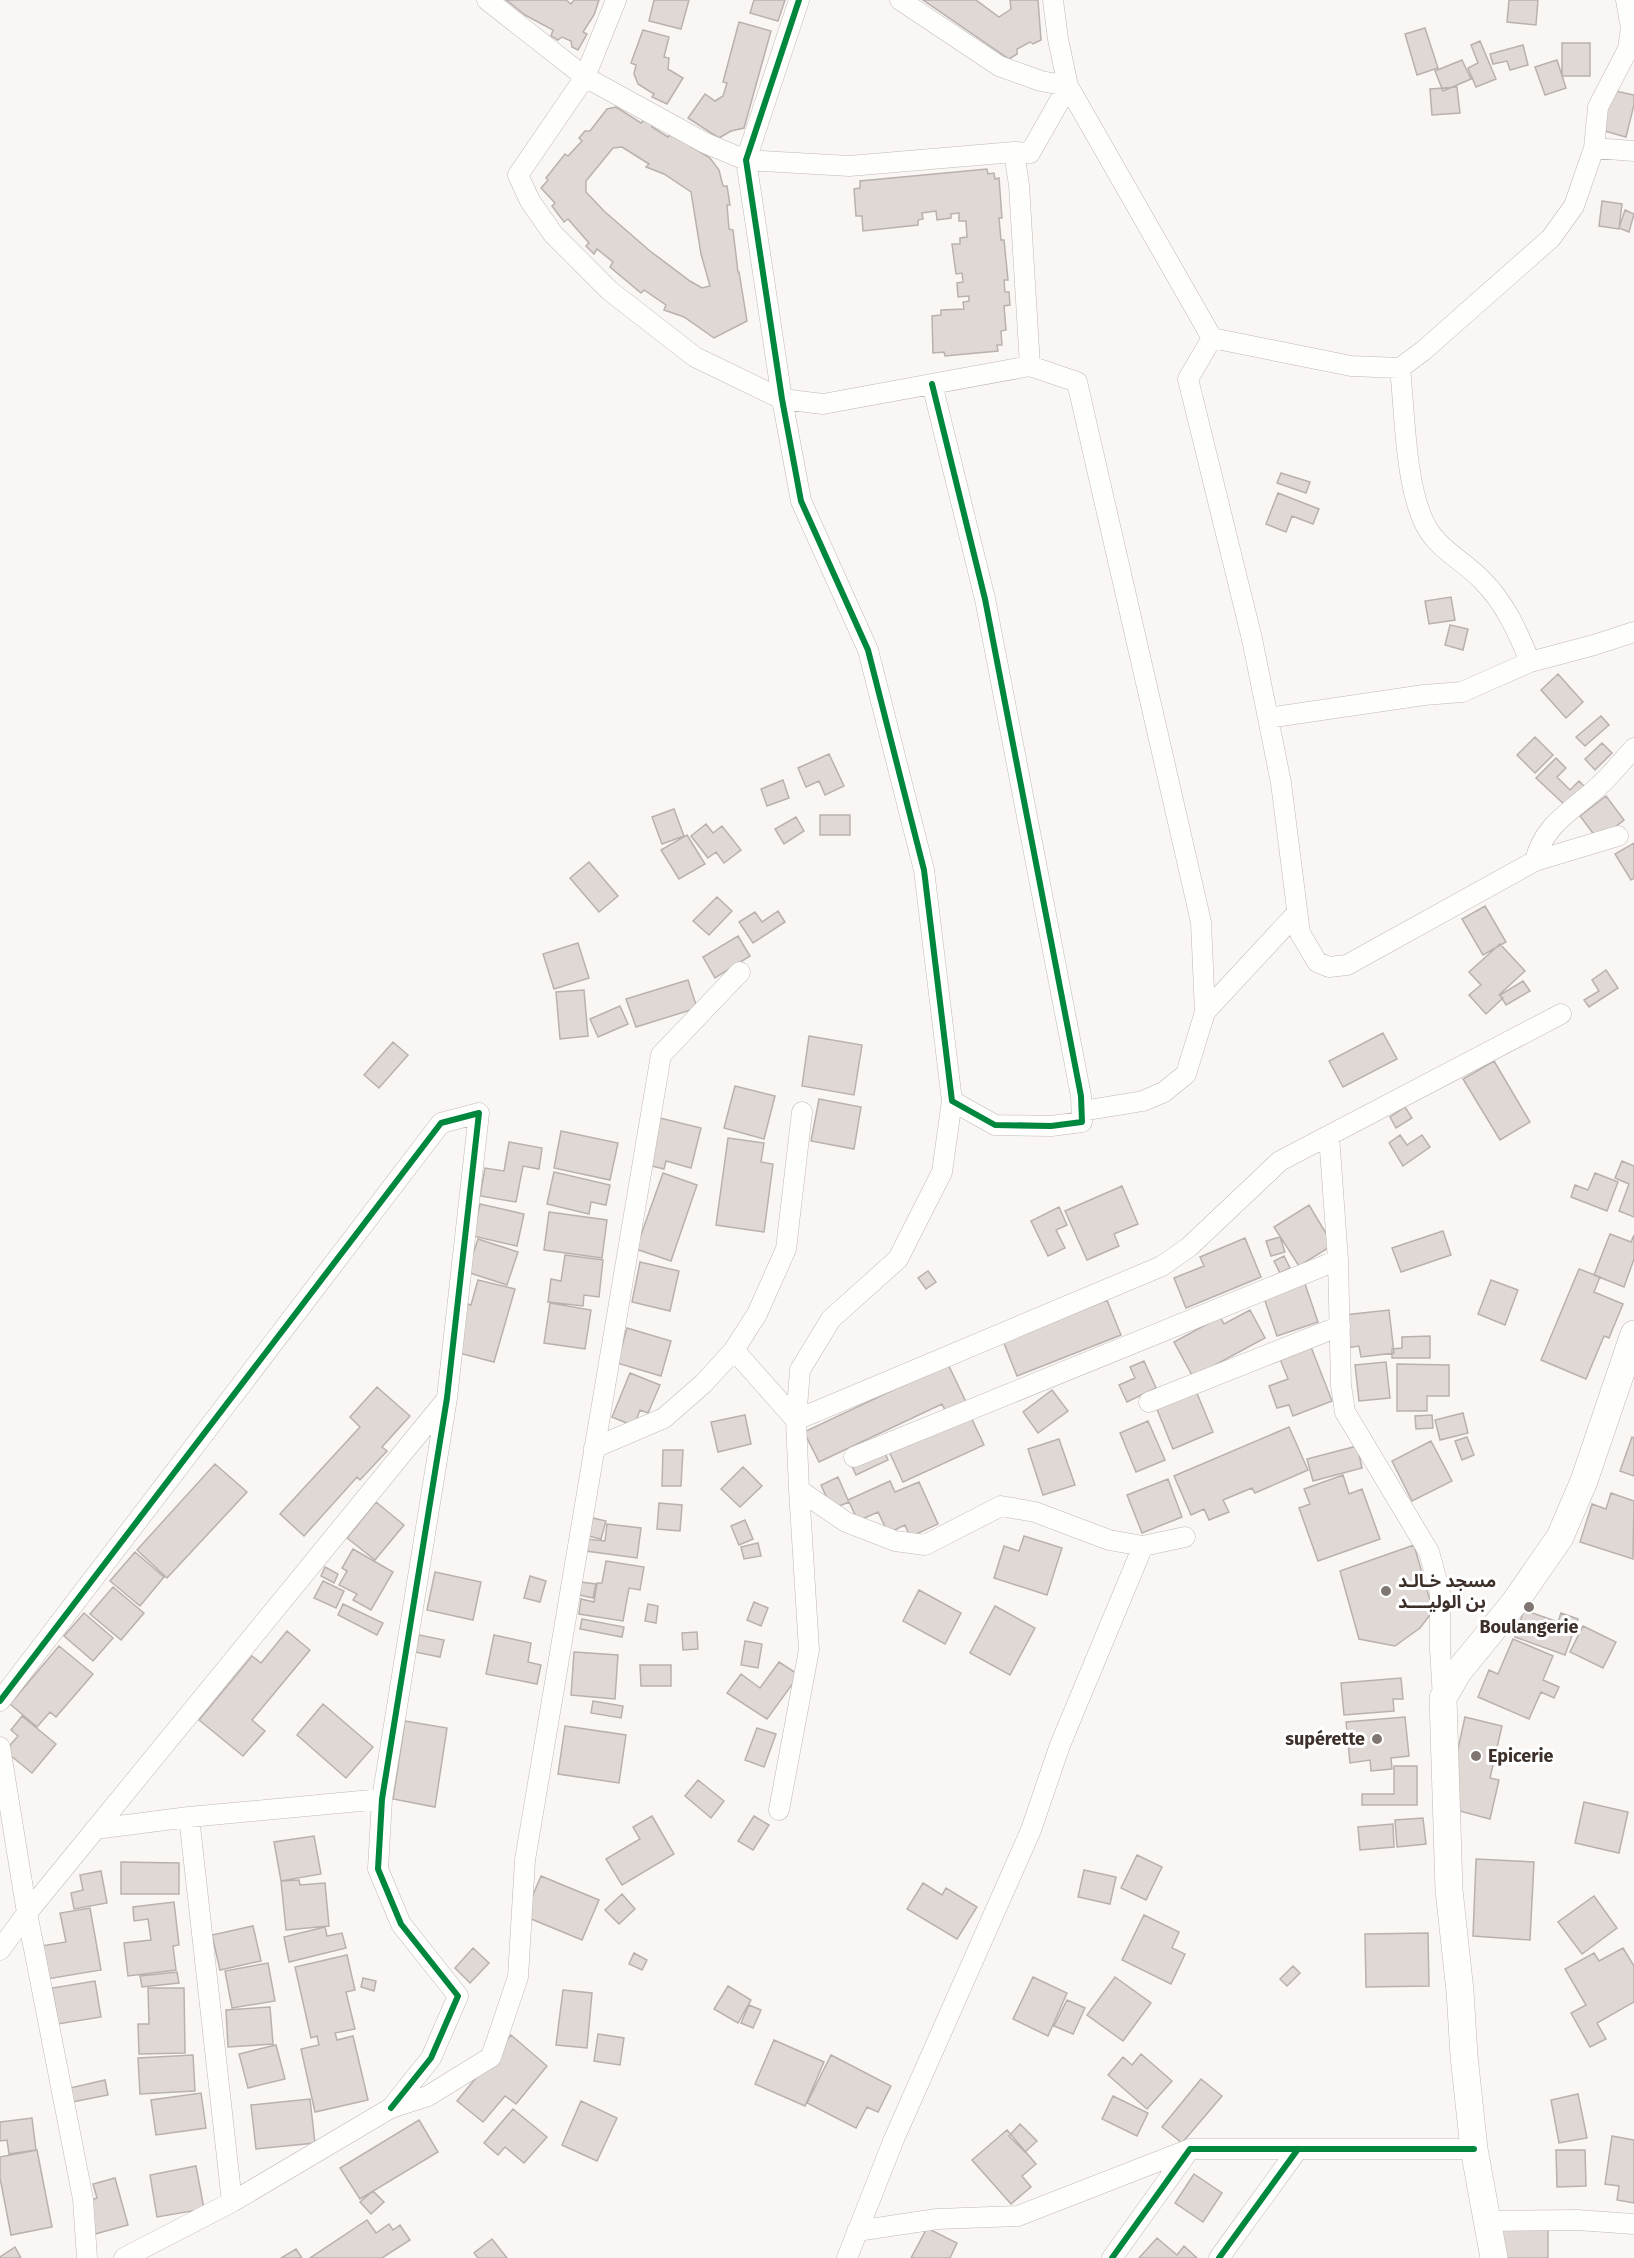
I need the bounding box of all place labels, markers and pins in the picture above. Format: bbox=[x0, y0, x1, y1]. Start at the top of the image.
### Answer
place label: مسجد خـالـد بن الوليــــد bbox=[1398, 1570, 1496, 1613]
marker: مسجد خـالـد بن الوليــــد bbox=[1379, 1584, 1393, 1598]
marker: Boulangerie bbox=[1522, 1600, 1536, 1614]
place label: Boulangerie bbox=[1479, 1616, 1579, 1638]
place label: supérette bbox=[1285, 1728, 1365, 1750]
marker: supérette bbox=[1370, 1732, 1384, 1746]
place label: Epicerie bbox=[1488, 1745, 1554, 1767]
marker: Epicerie bbox=[1469, 1749, 1483, 1763]

